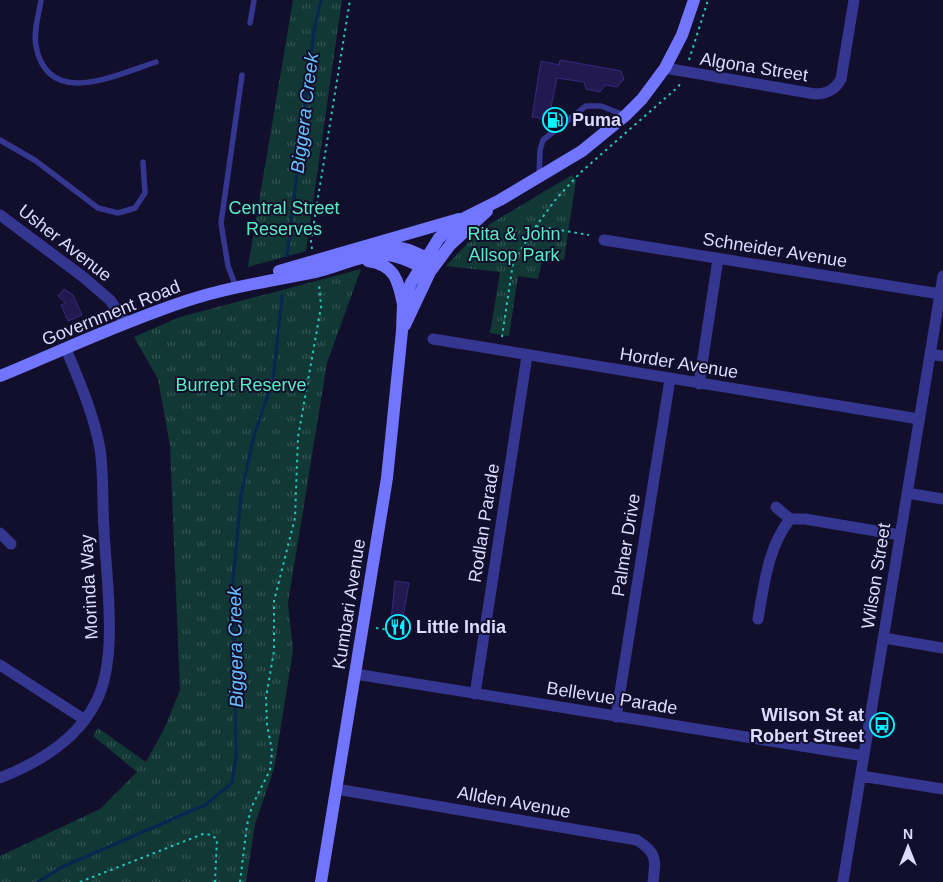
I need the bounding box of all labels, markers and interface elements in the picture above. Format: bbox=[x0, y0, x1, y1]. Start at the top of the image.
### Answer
street label: Algona Street bbox=[699, 49, 809, 85]
water label: Biggera Creek bbox=[287, 50, 323, 175]
fuel station icon: Puma bbox=[542, 107, 568, 133]
place label: Puma bbox=[572, 110, 622, 130]
park label: Central Street Reserves bbox=[228, 198, 340, 239]
street label: Usher Avenue bbox=[14, 200, 116, 286]
park label: Rita & John Allsop Park bbox=[467, 224, 561, 265]
street label: Schneider Avenue bbox=[701, 229, 849, 271]
street label: Government Road bbox=[39, 276, 183, 350]
street label: Horder Avenue bbox=[618, 344, 740, 382]
park label: Burrept Reserve bbox=[175, 375, 307, 395]
street label: Rodlan Parade bbox=[465, 462, 503, 584]
street label: Palmer Drive bbox=[608, 492, 644, 598]
street label: Wilson Street bbox=[858, 522, 894, 630]
street label: Morinda Way bbox=[76, 534, 102, 640]
street label: Kumbari Avenue bbox=[329, 537, 369, 671]
water label: Biggera Creek bbox=[224, 585, 247, 708]
restaurant icon: Little India bbox=[385, 614, 411, 640]
place label: Little India bbox=[416, 617, 507, 637]
street label: Bellevue Parade bbox=[545, 678, 679, 718]
place label: Wilson St at Robert Street bbox=[750, 705, 864, 746]
bus stop icon: Wilson St at Robert Street bbox=[869, 712, 895, 738]
street label: Allden Avenue bbox=[456, 782, 572, 822]
north arrow bbox=[883, 822, 933, 872]
text: N bbox=[903, 826, 913, 842]

